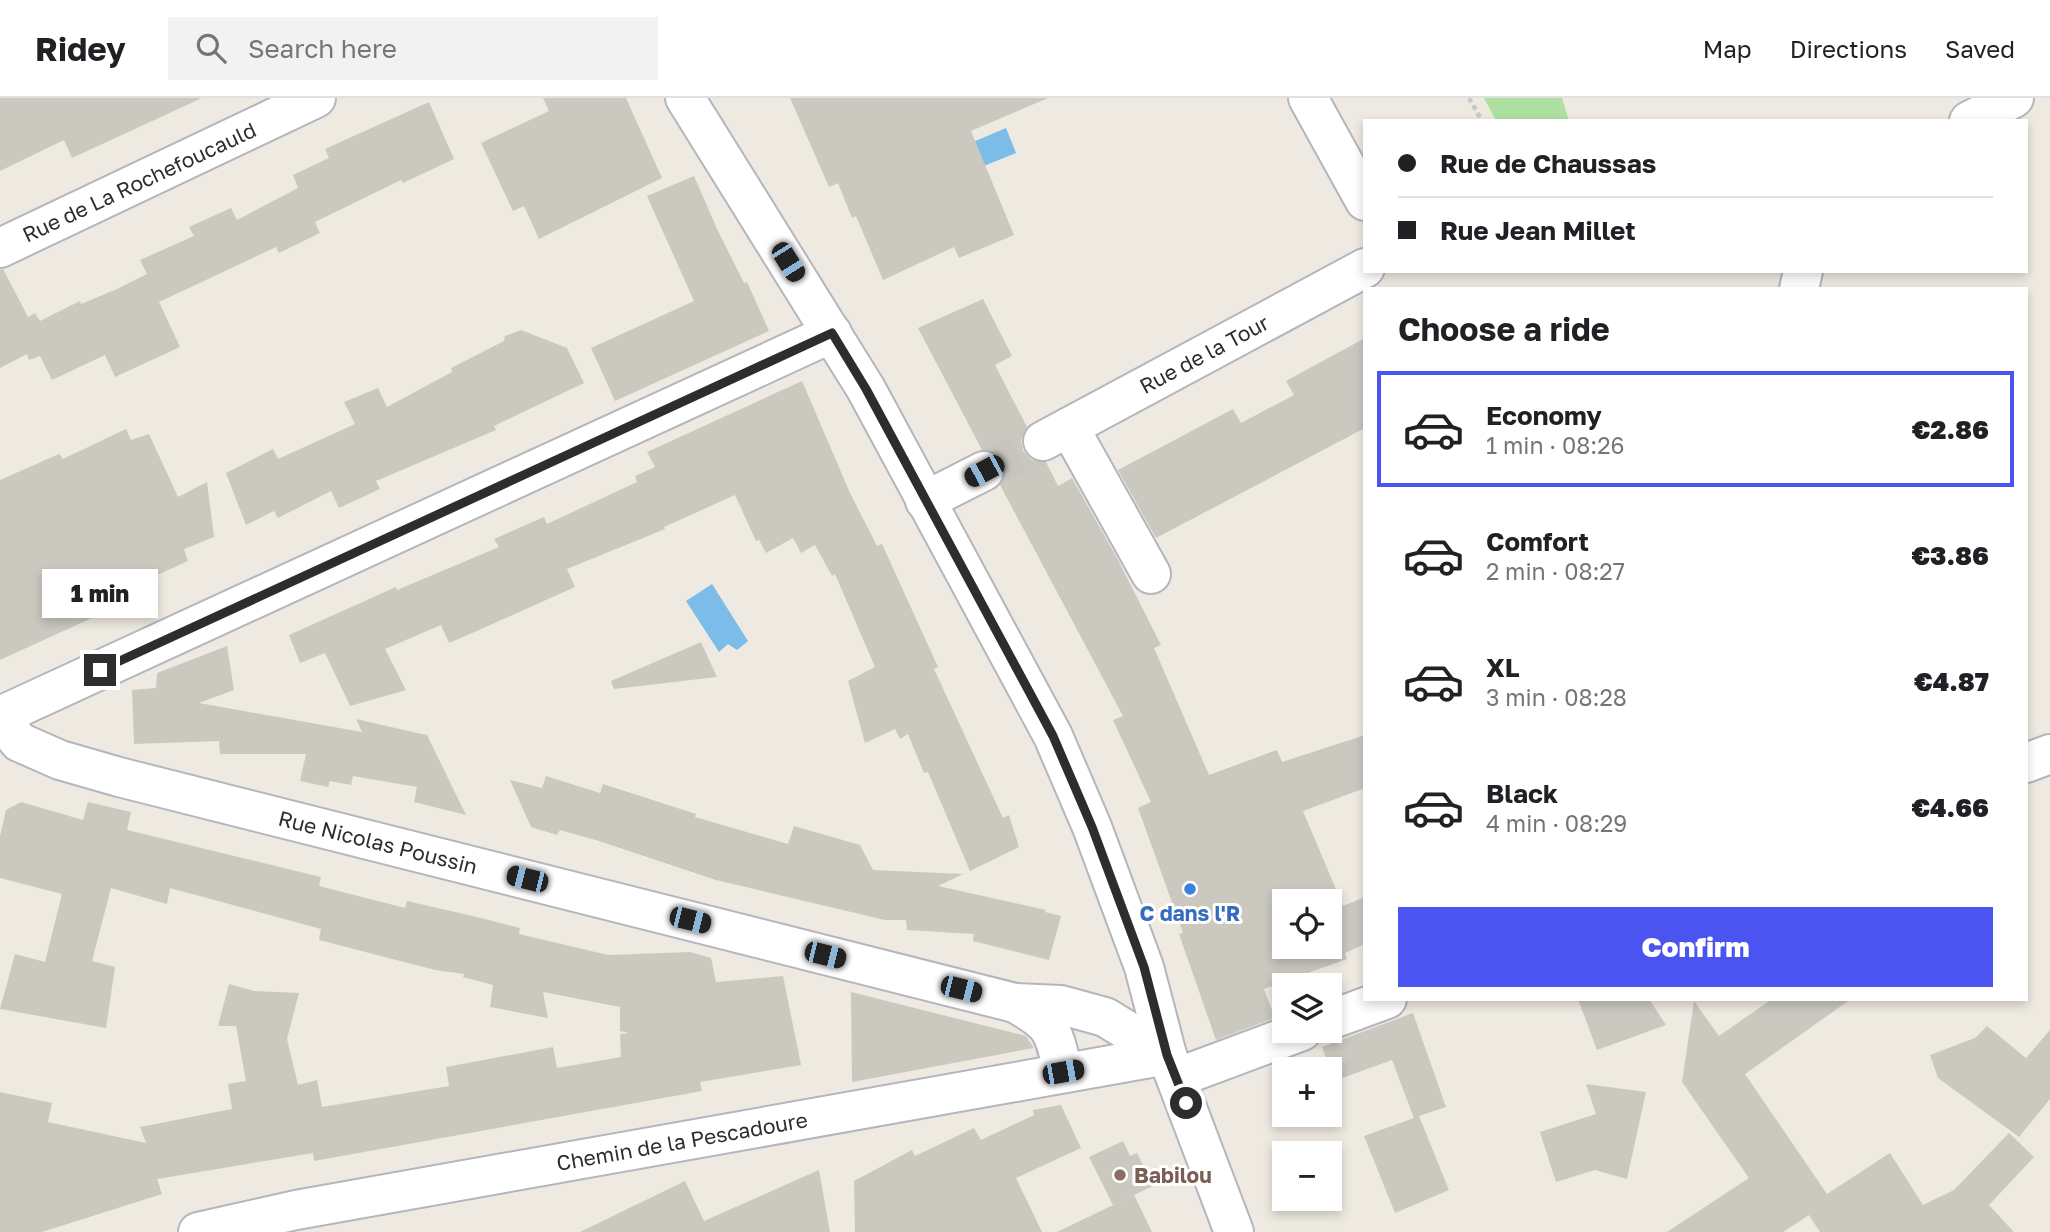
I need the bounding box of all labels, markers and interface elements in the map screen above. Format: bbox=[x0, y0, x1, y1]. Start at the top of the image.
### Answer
search box bbox=[168, 17, 658, 80]
text: Ridey bbox=[35, 29, 126, 68]
icon: search bbox=[192, 29, 230, 67]
text: Search here bbox=[248, 33, 397, 64]
text: Map bbox=[1703, 34, 1752, 63]
text: Directions bbox=[1790, 34, 1907, 63]
text: Saved bbox=[1945, 34, 2015, 63]
street label: Rue de La Rochefoucauld bbox=[18, 116, 260, 248]
text: Rue de Chaussas bbox=[1440, 148, 1656, 179]
text: Rue Jean Millet bbox=[1440, 215, 1636, 246]
car bbox=[768, 239, 809, 285]
street label: Rue de la Tour bbox=[1135, 309, 1273, 399]
text: Choose a ride bbox=[1398, 310, 1610, 348]
icon: car bbox=[1402, 398, 1465, 461]
text: Economy bbox=[1486, 400, 1602, 431]
text: €2.86 bbox=[1912, 414, 1989, 445]
text: 1 min · 08:26 bbox=[1486, 431, 1624, 459]
car bbox=[961, 452, 1008, 490]
icon: car bbox=[1402, 524, 1465, 587]
text: Comfort bbox=[1486, 526, 1589, 557]
text: €3.86 bbox=[1911, 540, 1989, 571]
text: 2 min · 08:27 bbox=[1486, 557, 1625, 585]
callout: 1 min bbox=[42, 568, 158, 618]
text: 1 min bbox=[71, 579, 129, 607]
icon: car bbox=[1402, 650, 1465, 713]
text: XL bbox=[1486, 652, 1520, 683]
route end bbox=[84, 654, 116, 686]
text: €4.87 bbox=[1914, 666, 1989, 697]
text: 3 min · 08:28 bbox=[1486, 683, 1627, 711]
icon: car bbox=[1402, 776, 1465, 839]
text: Black bbox=[1486, 778, 1558, 809]
text: €4.66 bbox=[1911, 792, 1989, 823]
street label: Rue Nicolas Poussin bbox=[276, 805, 480, 879]
text: 4 min · 08:29 bbox=[1486, 809, 1627, 837]
car bbox=[505, 864, 550, 894]
marker: C dans l'R bbox=[1182, 881, 1198, 897]
map controls bbox=[1272, 889, 1342, 1211]
button: locate bbox=[1272, 889, 1342, 959]
place label: C dans l'R bbox=[1140, 900, 1240, 926]
car bbox=[668, 905, 713, 935]
button: Confirm bbox=[1398, 907, 1993, 987]
car bbox=[803, 940, 848, 970]
button: layers bbox=[1272, 973, 1342, 1043]
car bbox=[939, 974, 984, 1004]
button: + bbox=[1272, 1057, 1342, 1127]
car bbox=[1041, 1058, 1086, 1086]
route start bbox=[1170, 1087, 1202, 1119]
street label: Chemin de la Pescadoure bbox=[554, 1106, 810, 1176]
button: − bbox=[1272, 1141, 1342, 1211]
place label: Babilou bbox=[1134, 1162, 1212, 1188]
marker: Babilou bbox=[1112, 1167, 1128, 1183]

